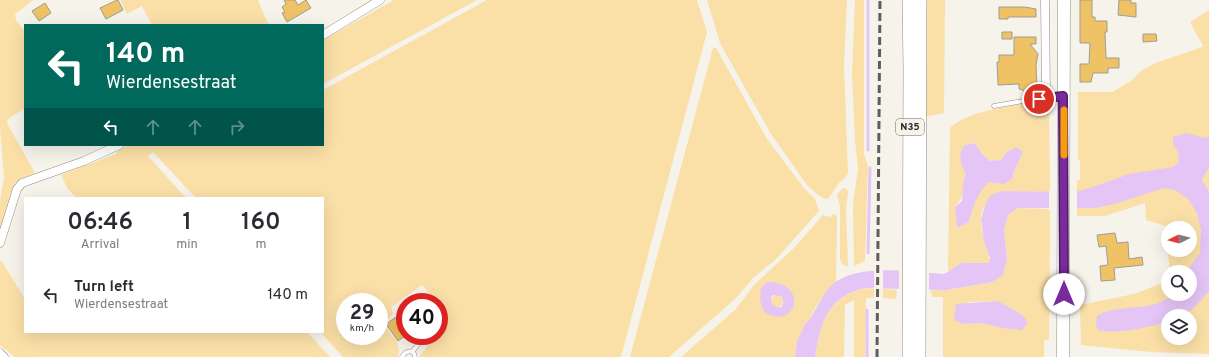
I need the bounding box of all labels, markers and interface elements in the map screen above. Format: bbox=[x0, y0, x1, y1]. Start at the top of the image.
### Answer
text: 140 m bbox=[106, 37, 185, 73]
icon: left bbox=[40, 40, 92, 92]
text: Wierdensestraat bbox=[106, 72, 237, 95]
pin bbox=[1022, 82, 1056, 116]
icon: arrive bbox=[1028, 88, 1050, 110]
icon: left bbox=[100, 116, 122, 138]
icon: ahead bbox=[142, 116, 164, 138]
icon: ahead bbox=[184, 116, 206, 138]
icon: right bbox=[226, 116, 248, 138]
road number: N35 bbox=[896, 119, 924, 135]
text: 06:46 bbox=[67, 208, 133, 238]
text: 1 bbox=[182, 208, 192, 238]
text: 160 bbox=[241, 208, 281, 238]
north arrow bbox=[1161, 221, 1197, 257]
map controls bbox=[1161, 221, 1197, 345]
text: Arrival bbox=[81, 237, 120, 253]
text: min bbox=[176, 237, 198, 253]
text: m bbox=[255, 237, 266, 253]
button: search bbox=[1161, 265, 1197, 301]
position arrow bbox=[1043, 273, 1085, 315]
text: Turn left bbox=[74, 278, 134, 297]
icon: left bbox=[40, 284, 62, 306]
text: 140 m bbox=[268, 286, 308, 305]
speed limit sign: 40 bbox=[396, 293, 448, 345]
text: Wierdensestraat bbox=[74, 297, 168, 313]
text: 29 bbox=[350, 301, 374, 327]
button: layers bbox=[1161, 309, 1197, 345]
text: km/h bbox=[350, 322, 374, 335]

